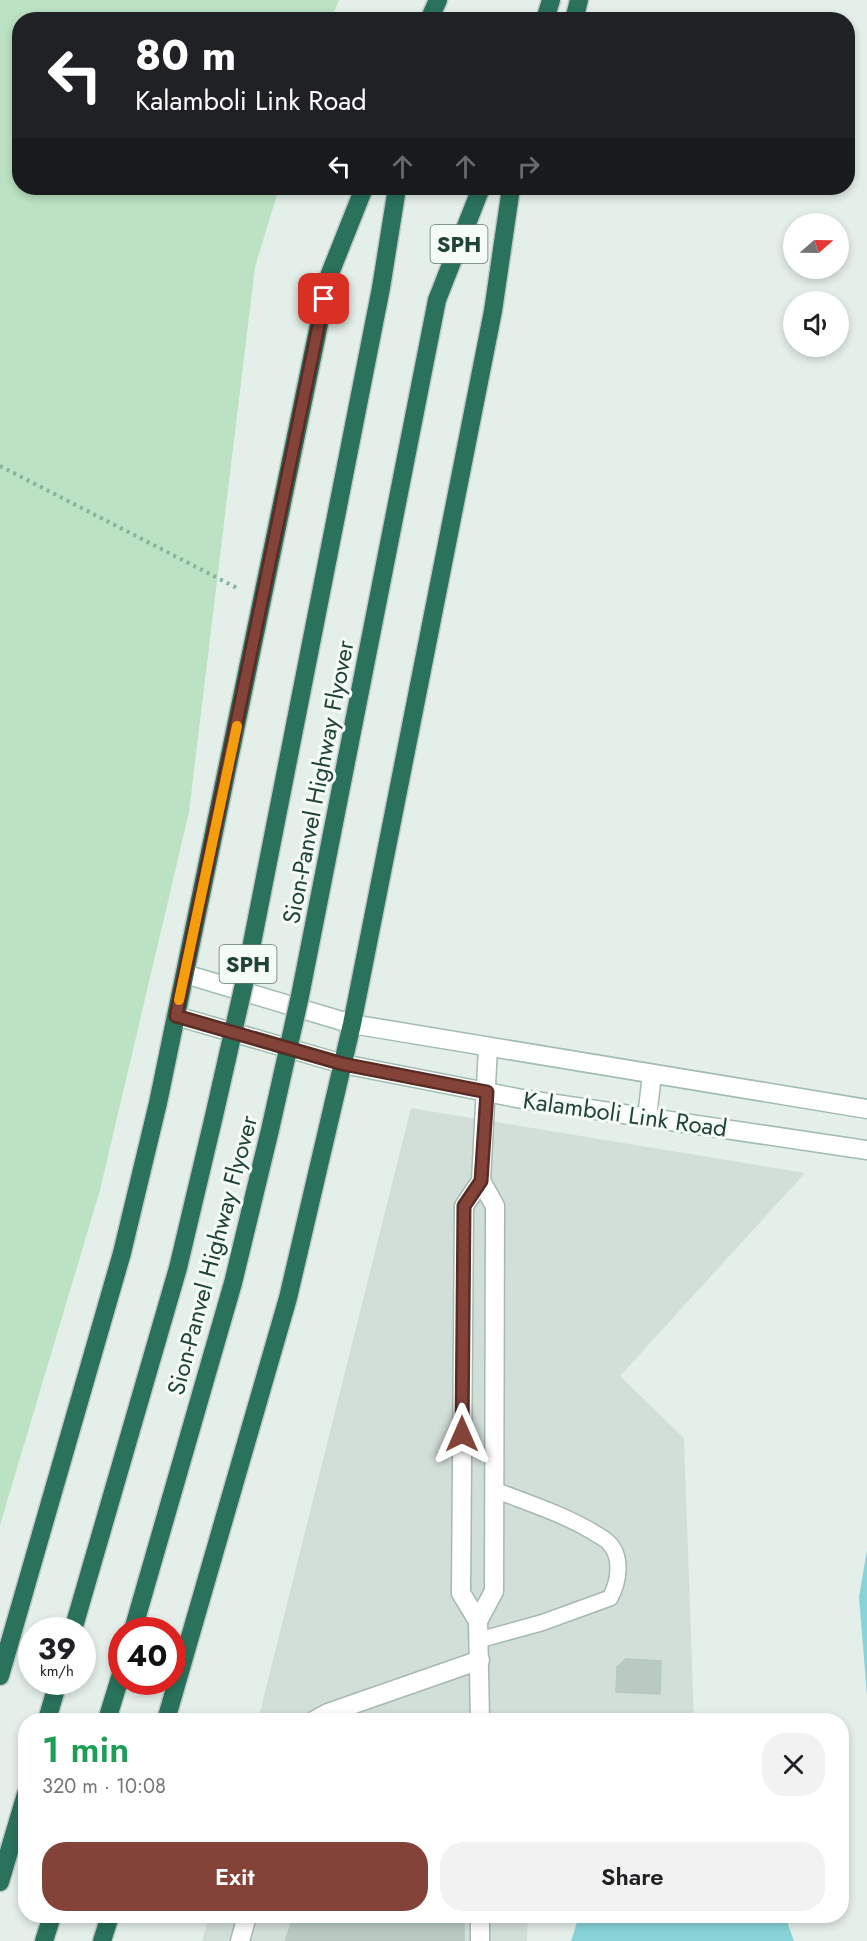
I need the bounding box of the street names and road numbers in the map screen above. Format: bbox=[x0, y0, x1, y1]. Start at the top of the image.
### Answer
road number: SPH bbox=[430, 225, 488, 263]
street label: Sion-Panvel Highway Flyover bbox=[273, 636, 363, 927]
road number: SPH bbox=[220, 945, 276, 983]
street label: Kalamboli Link Road bbox=[521, 1082, 729, 1146]
street label: Sion-Panvel Highway Flyover bbox=[158, 1111, 266, 1399]

